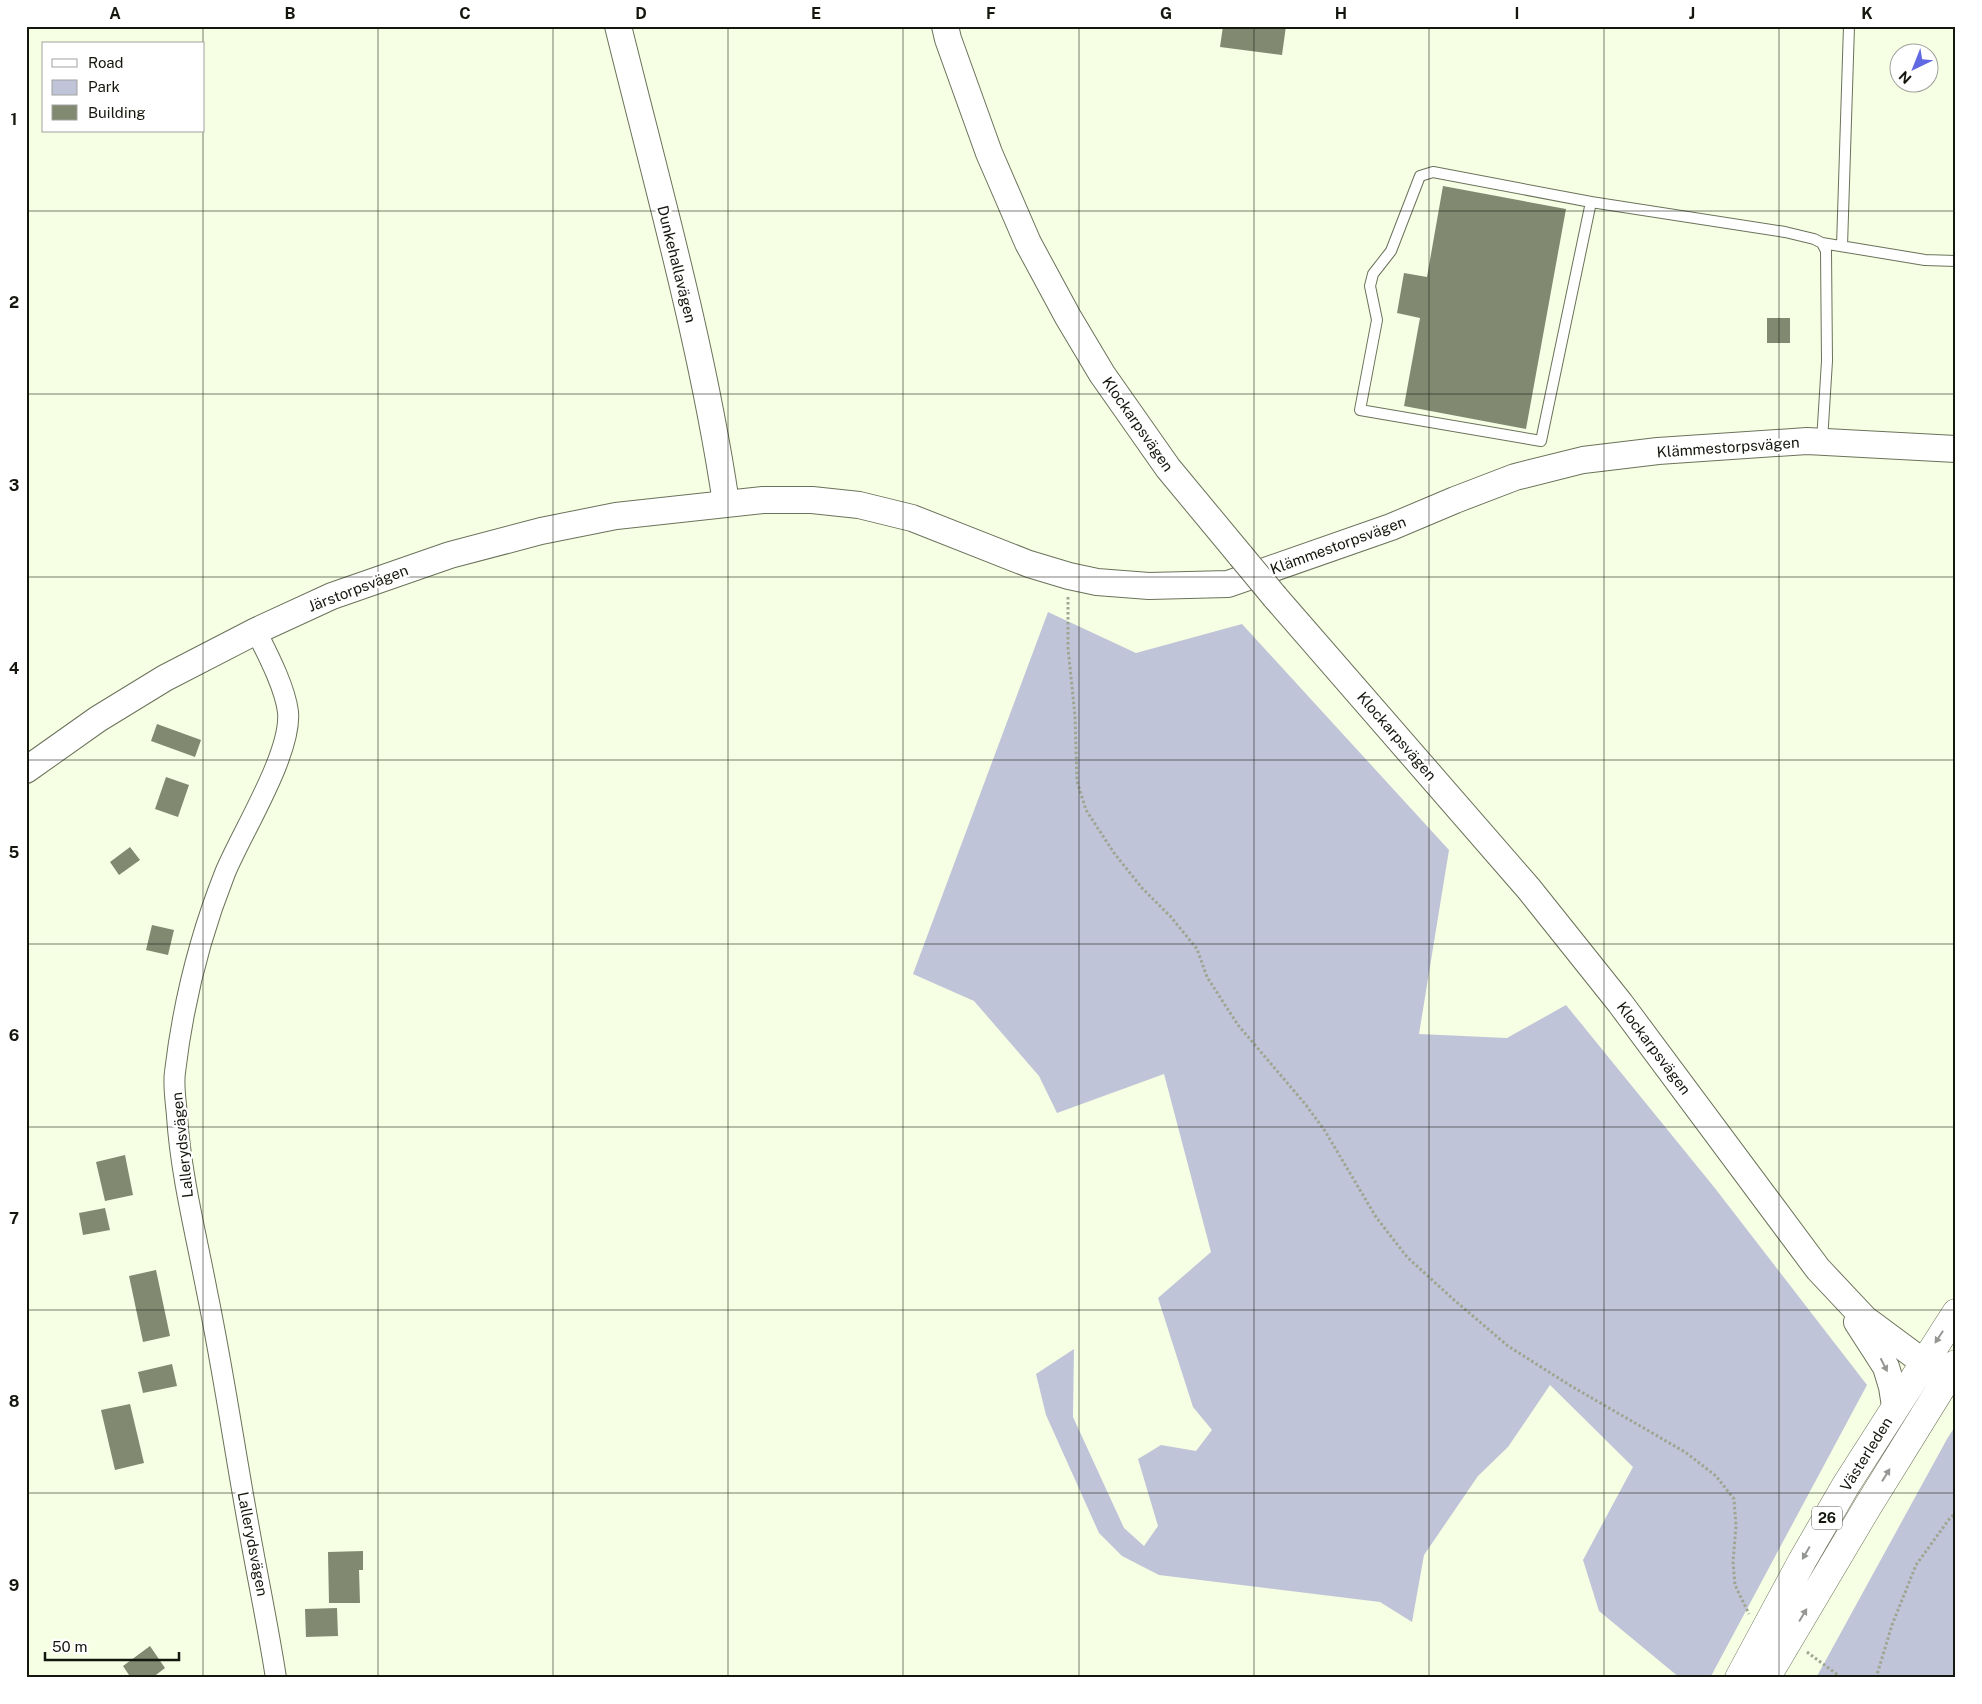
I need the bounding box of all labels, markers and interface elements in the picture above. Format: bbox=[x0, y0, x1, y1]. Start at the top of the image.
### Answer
text: A bbox=[109, 4, 121, 23]
text: B bbox=[285, 4, 296, 23]
text: C bbox=[459, 4, 471, 23]
text: D bbox=[635, 4, 647, 23]
text: E bbox=[811, 4, 821, 23]
text: F bbox=[986, 4, 996, 23]
text: G bbox=[1160, 4, 1172, 23]
text: H bbox=[1335, 4, 1347, 23]
text: I bbox=[1515, 4, 1519, 23]
text: J bbox=[1689, 4, 1695, 23]
text: K bbox=[1861, 4, 1873, 23]
legend bbox=[42, 42, 205, 132]
north arrow bbox=[1890, 42, 1940, 92]
text: Road bbox=[88, 54, 124, 71]
text: N bbox=[1896, 68, 1915, 87]
text: Park bbox=[88, 78, 120, 95]
text: Building bbox=[88, 104, 146, 121]
text: 1 bbox=[11, 110, 17, 129]
street label: Dunkehallavägen bbox=[654, 204, 700, 324]
text: 2 bbox=[9, 293, 19, 312]
street label: Klockarpsvägen bbox=[1099, 373, 1177, 475]
street label: Klämmestorpsvägen bbox=[1656, 434, 1800, 460]
text: 3 bbox=[9, 476, 19, 495]
street label: Klämmestorpsvägen bbox=[1268, 513, 1408, 577]
street label: Järstorpsvägen bbox=[306, 561, 410, 615]
text: 4 bbox=[9, 659, 20, 678]
street label: Klockarpsvägen bbox=[1354, 688, 1440, 784]
text: 5 bbox=[9, 843, 20, 862]
street label: Klockarpsvägen bbox=[1614, 998, 1694, 1098]
text: 6 bbox=[9, 1026, 19, 1045]
street label: Lallerydsvägen bbox=[168, 1091, 196, 1199]
text: 7 bbox=[9, 1209, 19, 1228]
one-way arrow bbox=[1934, 1331, 1944, 1344]
one-way arrow bbox=[1880, 1357, 1888, 1372]
text: 8 bbox=[9, 1392, 20, 1411]
street label: Västerleden bbox=[1837, 1414, 1895, 1494]
one-way arrow bbox=[1882, 1469, 1891, 1482]
street label: Lallerydsvägen bbox=[235, 1490, 271, 1598]
road number: 26 bbox=[1812, 1506, 1842, 1530]
one-way arrow bbox=[1802, 1547, 1811, 1560]
text: 9 bbox=[9, 1576, 19, 1595]
one-way arrow bbox=[1798, 1608, 1807, 1621]
scale bar bbox=[45, 1629, 179, 1661]
text: 50 m bbox=[52, 1638, 87, 1655]

